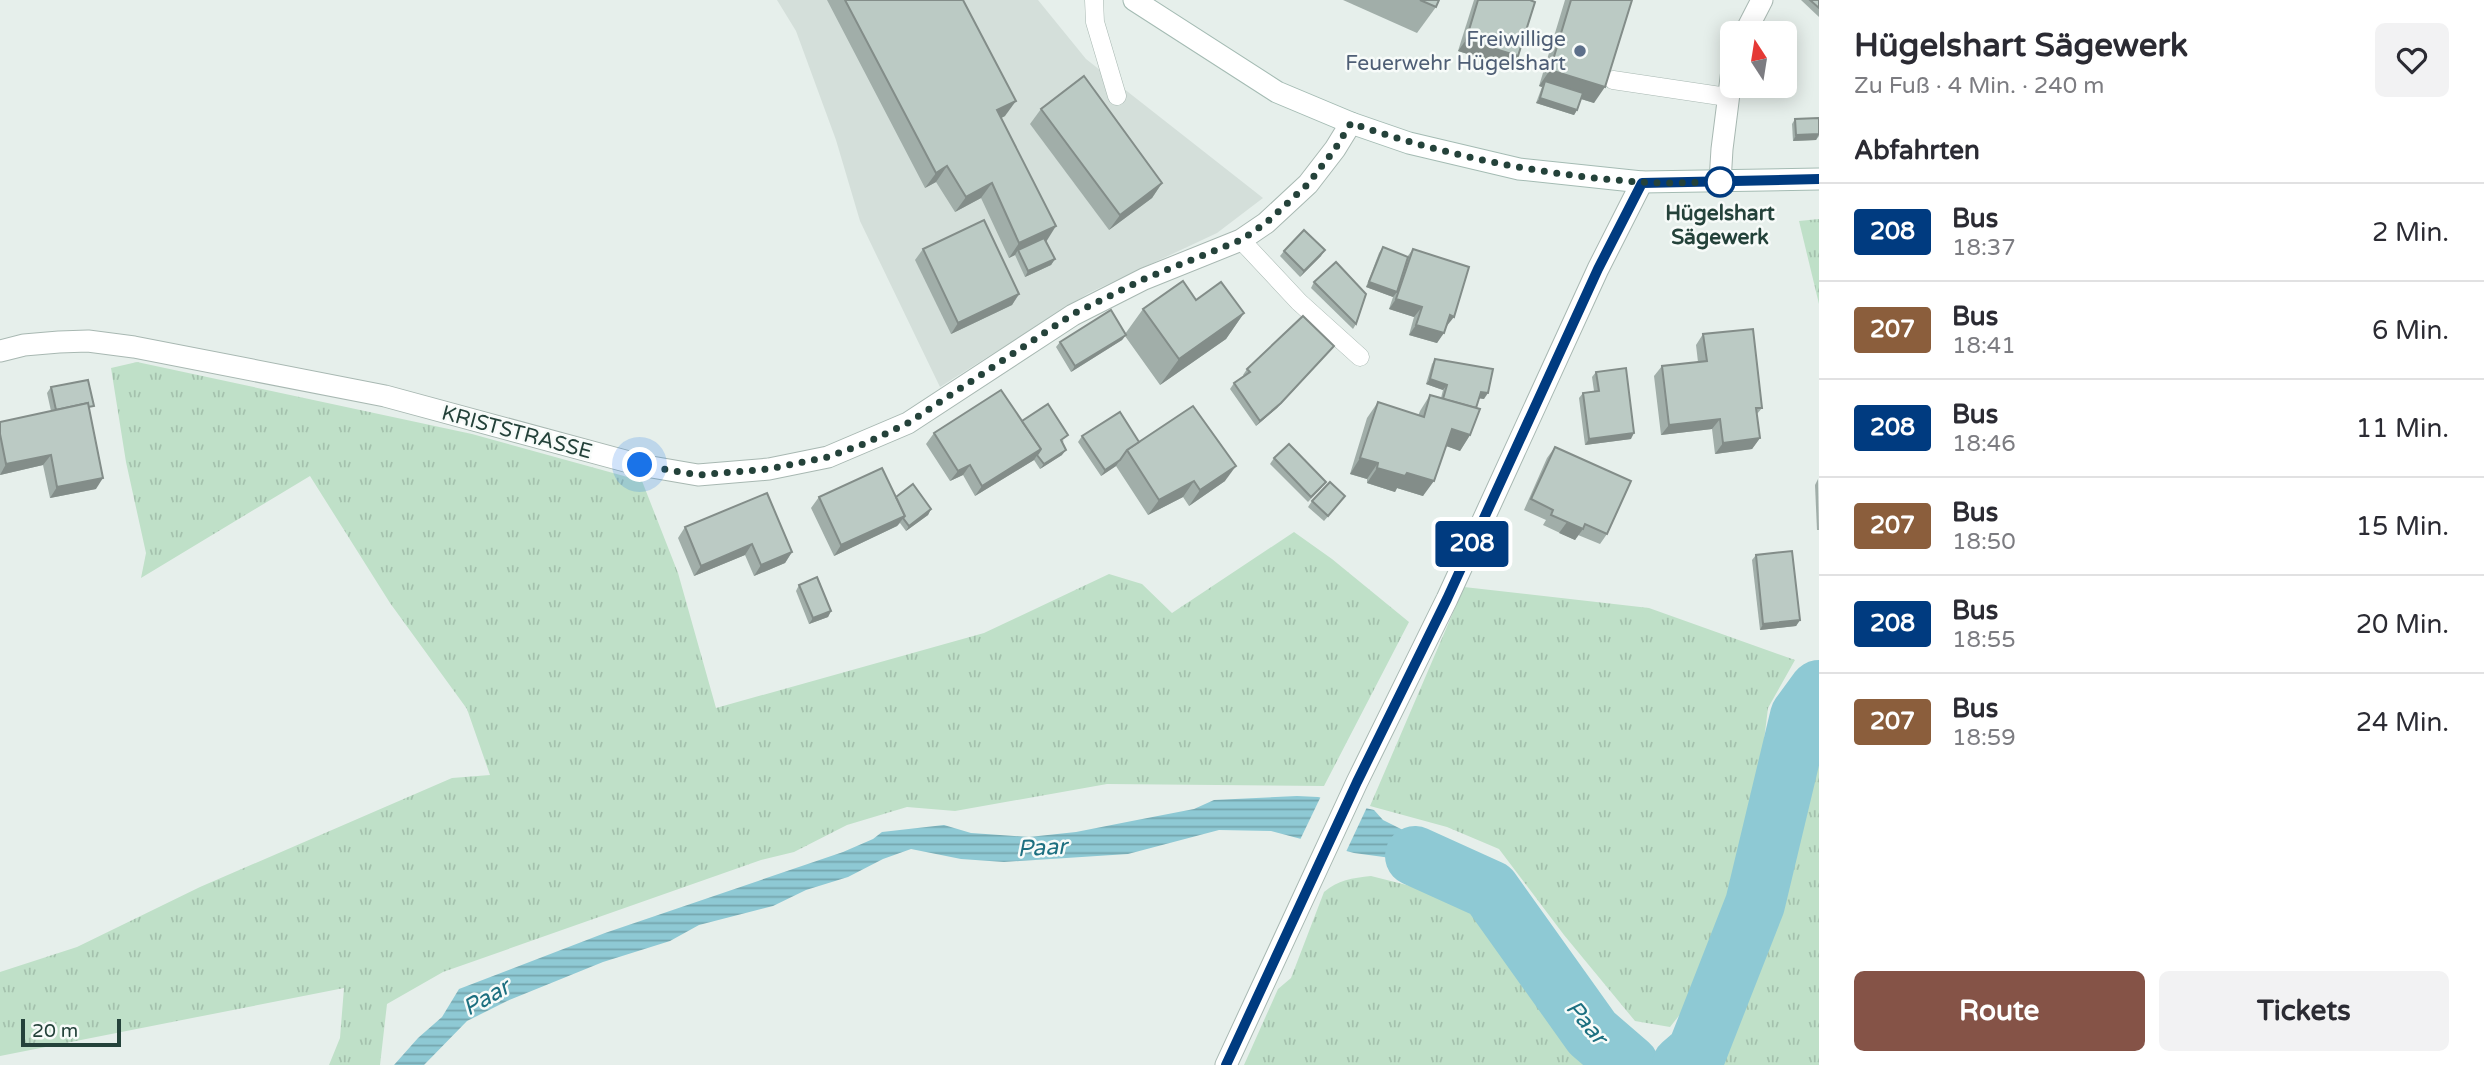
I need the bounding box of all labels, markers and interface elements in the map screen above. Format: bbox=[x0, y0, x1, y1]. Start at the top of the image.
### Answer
north arrow bbox=[1720, 21, 1797, 98]
map controls bbox=[1720, 21, 1797, 98]
button: heart bbox=[2375, 23, 2449, 97]
text: Hügelshart Sägewerk bbox=[1854, 26, 2188, 65]
place label: Freiwillige Feuerwehr Hügelshart bbox=[1345, 27, 1566, 76]
marker: Freiwillige Feuerwehr Hügelshart bbox=[1572, 43, 1588, 59]
text: Zu Fuß · 4 Min. · 240 m bbox=[1854, 72, 2104, 100]
text: Abfahrten bbox=[1854, 135, 1980, 166]
marker: Hügelshart Sägewerk bbox=[1705, 167, 1735, 197]
place label: Hügelshart Sägewerk bbox=[1665, 201, 1775, 250]
text: Bus bbox=[1952, 203, 1998, 234]
text: 208 bbox=[1870, 217, 1915, 246]
text: 2 Min. bbox=[2372, 217, 2449, 248]
text: 18:37 bbox=[1952, 234, 2016, 262]
text: Bus bbox=[1952, 301, 1998, 332]
text: 207 bbox=[1870, 315, 1915, 344]
text: 6 Min. bbox=[2372, 315, 2449, 346]
text: 18:41 bbox=[1952, 332, 2016, 360]
text: Bus bbox=[1952, 399, 1998, 430]
street label: KRISTSTRASSE bbox=[439, 400, 595, 465]
text: 208 bbox=[1870, 413, 1915, 442]
text: 11 Min. bbox=[2356, 413, 2449, 444]
text: 18:46 bbox=[1952, 430, 2016, 458]
your location bbox=[622, 447, 657, 482]
text: Bus bbox=[1952, 497, 1998, 528]
text: 207 bbox=[1870, 511, 1915, 540]
text: 15 Min. bbox=[2356, 511, 2449, 542]
line badge: 208 bbox=[1432, 521, 1512, 567]
text: 18:50 bbox=[1952, 528, 2016, 556]
text: 208 bbox=[1449, 529, 1495, 558]
text: Bus bbox=[1952, 595, 1998, 626]
text: 208 bbox=[1870, 609, 1915, 638]
text: 20 Min. bbox=[2356, 609, 2449, 640]
text: 18:55 bbox=[1952, 626, 2016, 654]
text: Bus bbox=[1952, 693, 1998, 724]
text: 207 bbox=[1870, 707, 1915, 736]
text: 24 Min. bbox=[2356, 707, 2449, 738]
text: 18:59 bbox=[1952, 724, 2016, 752]
water label: Paar bbox=[1017, 833, 1071, 863]
button: Route bbox=[1854, 971, 2145, 1051]
button: Tickets bbox=[2159, 971, 2449, 1051]
water label: Paar bbox=[458, 972, 518, 1022]
water label: Paar bbox=[1560, 995, 1615, 1053]
scale bar bbox=[21, 1016, 121, 1048]
text: 20 m bbox=[32, 1020, 78, 1042]

